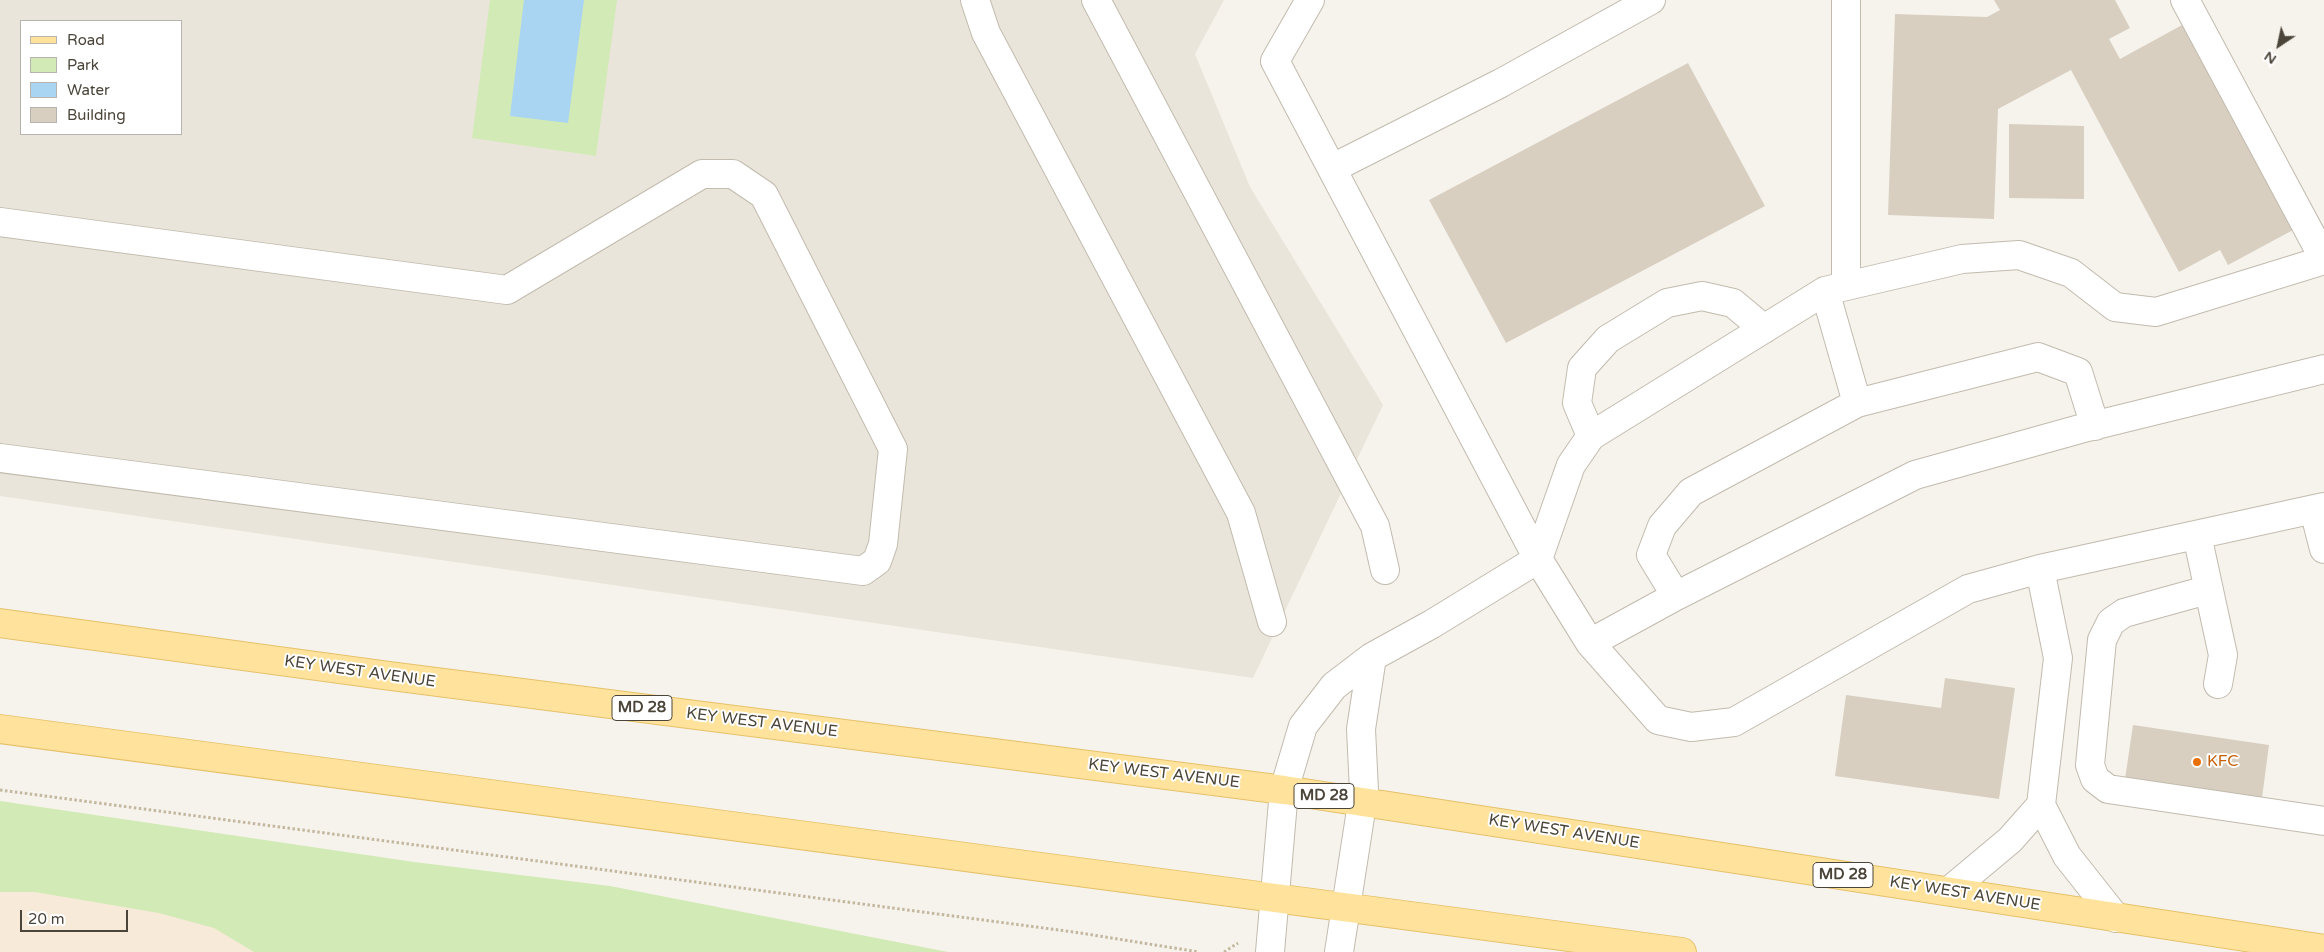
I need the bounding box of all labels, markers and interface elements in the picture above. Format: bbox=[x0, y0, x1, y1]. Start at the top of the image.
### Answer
legend bbox=[20, 20, 182, 135]
north arrow bbox=[2254, 20, 2304, 70]
text: Road bbox=[67, 31, 105, 49]
text: N bbox=[2261, 48, 2280, 68]
text: Park bbox=[67, 56, 99, 74]
text: Water bbox=[67, 81, 110, 99]
text: Building bbox=[67, 106, 126, 124]
street label: KEY WEST AVENUE bbox=[283, 652, 437, 692]
road number: MD 28 bbox=[612, 696, 672, 720]
street label: KEY WEST AVENUE bbox=[685, 704, 839, 742]
place label: KFC bbox=[2207, 752, 2238, 772]
street label: KEY WEST AVENUE bbox=[1087, 755, 1241, 793]
marker: KFC bbox=[2191, 756, 2203, 768]
road number: MD 28 bbox=[1294, 784, 1354, 808]
street label: KEY WEST AVENUE bbox=[1487, 811, 1641, 853]
road number: MD 28 bbox=[1813, 862, 1873, 888]
street label: KEY WEST AVENUE bbox=[1888, 873, 2042, 915]
scale bar bbox=[22, 900, 130, 932]
text: 20 m bbox=[28, 910, 65, 928]

